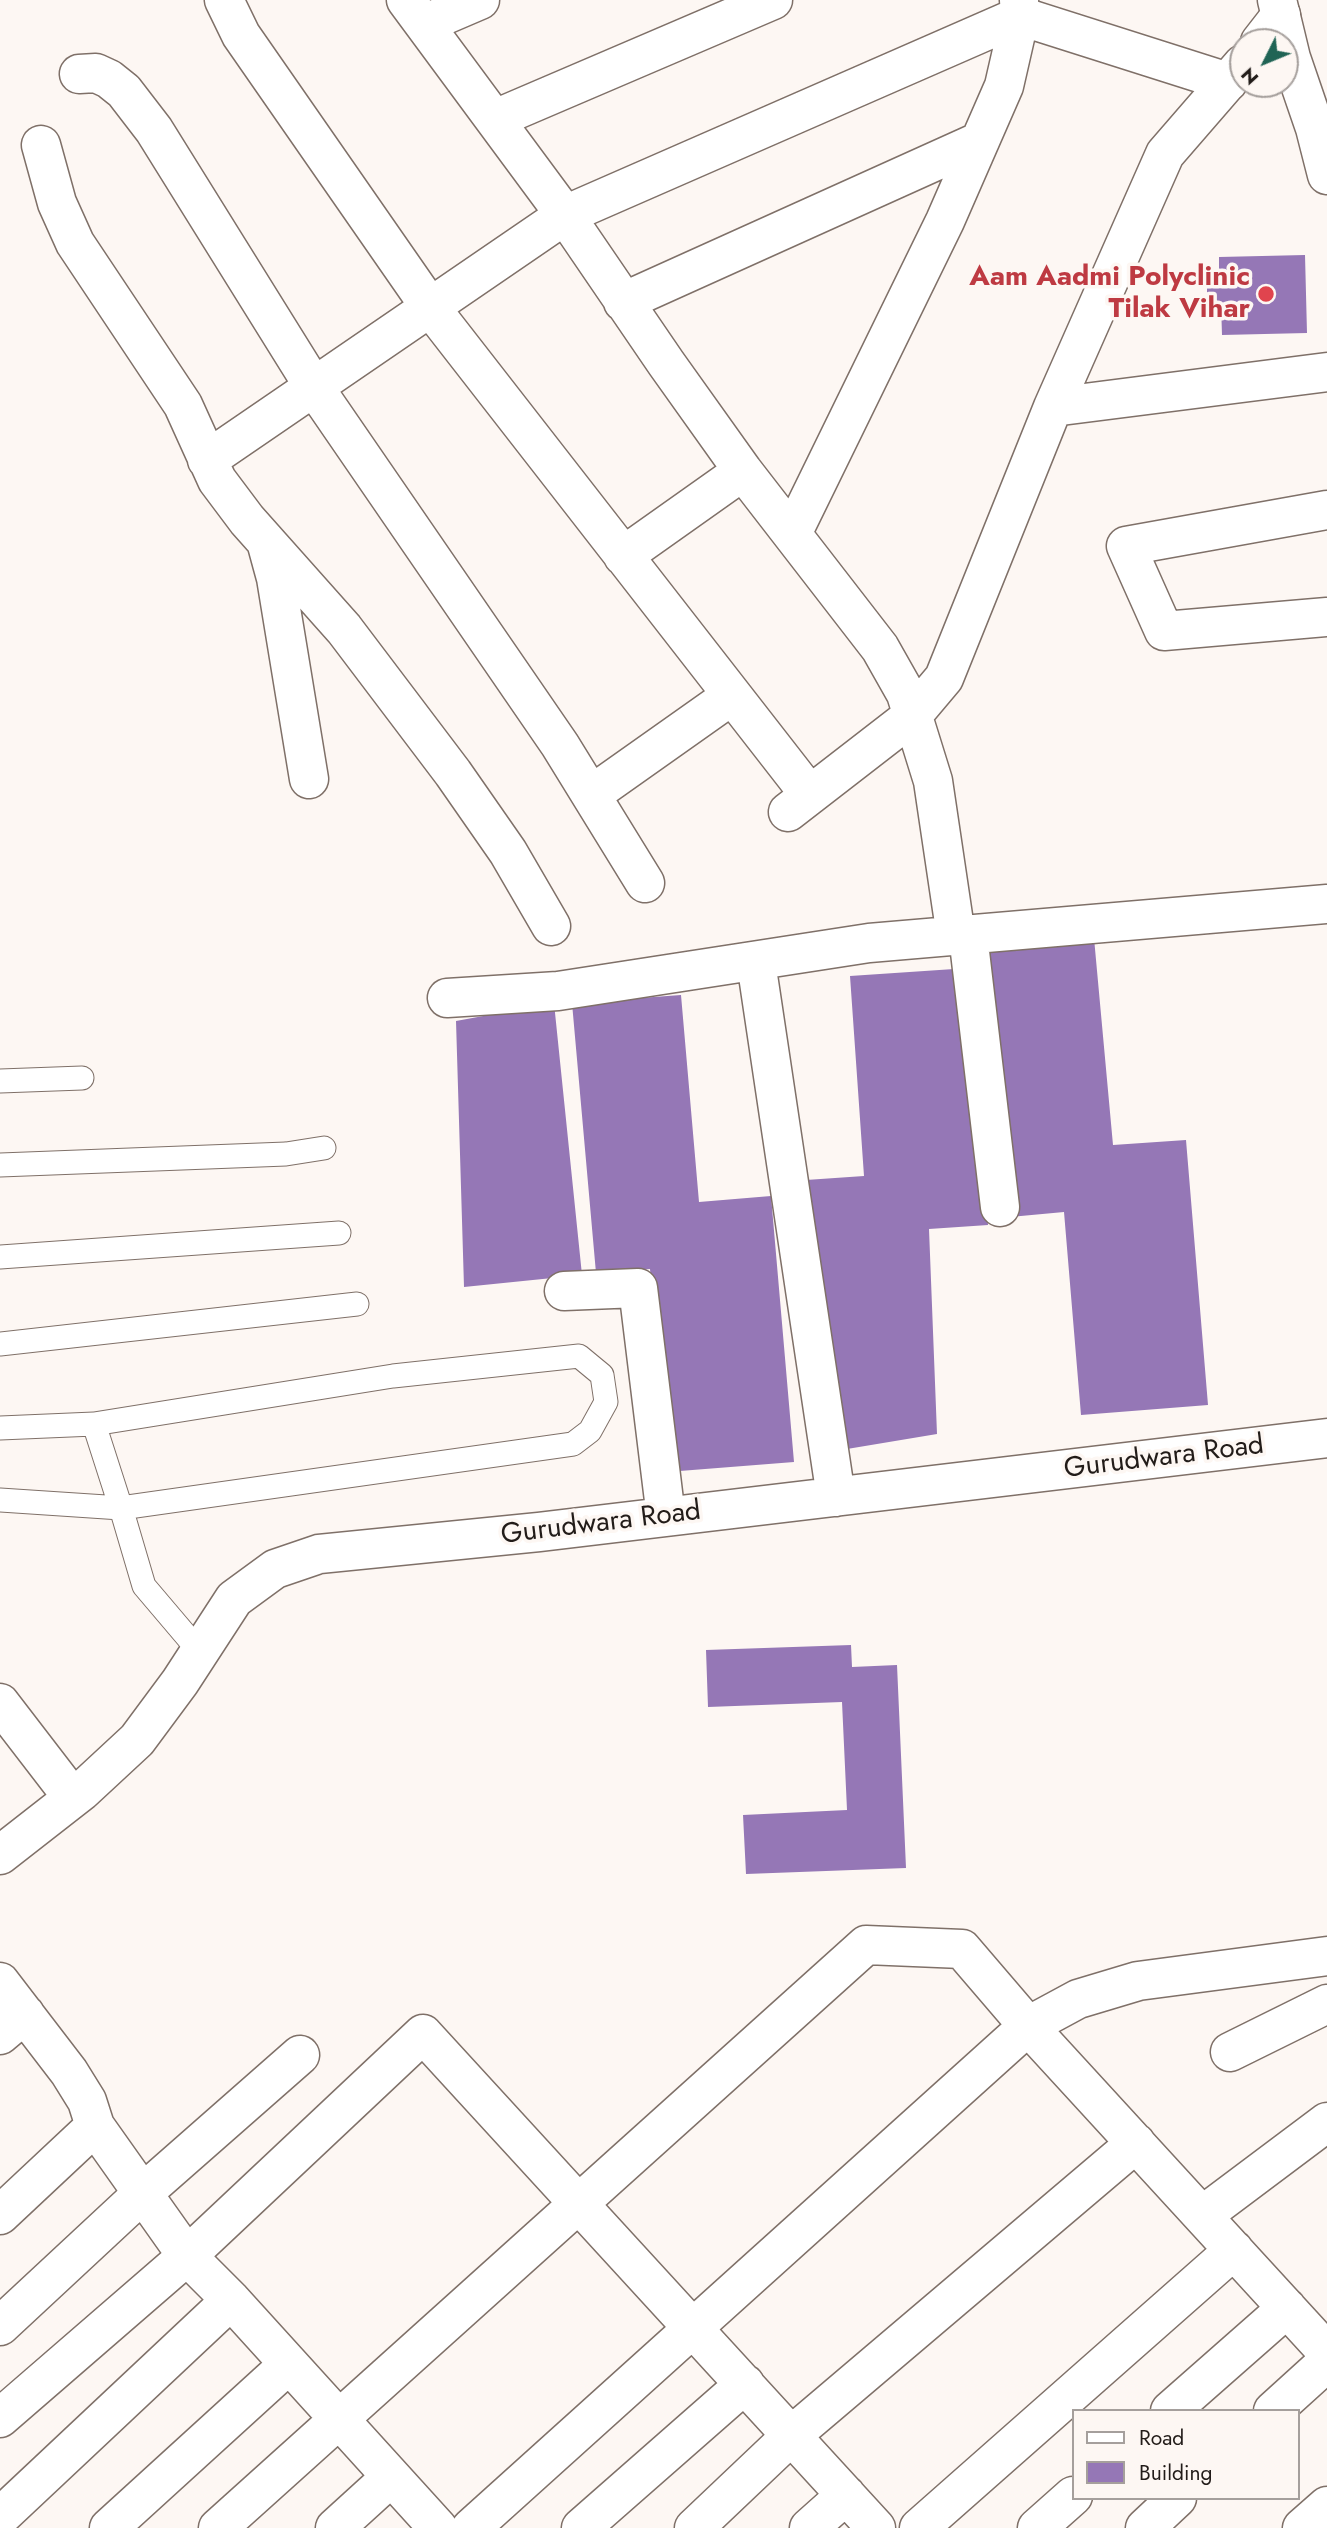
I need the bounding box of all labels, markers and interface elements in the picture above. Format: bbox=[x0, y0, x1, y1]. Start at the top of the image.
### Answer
north arrow bbox=[1229, 28, 1299, 98]
text: N bbox=[1235, 62, 1265, 91]
place label: Aam Aadmi Polyclinic Tilak Vihar bbox=[969, 261, 1250, 327]
marker: Aam Aadmi Polyclinic Tilak Vihar bbox=[1256, 284, 1276, 304]
street label: Gurudwara Road bbox=[1062, 1429, 1266, 1487]
street label: Gurudwara Road bbox=[499, 1495, 703, 1553]
legend bbox=[1072, 2409, 1299, 2500]
text: Road bbox=[1139, 2423, 1184, 2453]
text: Building bbox=[1139, 2458, 1212, 2488]

